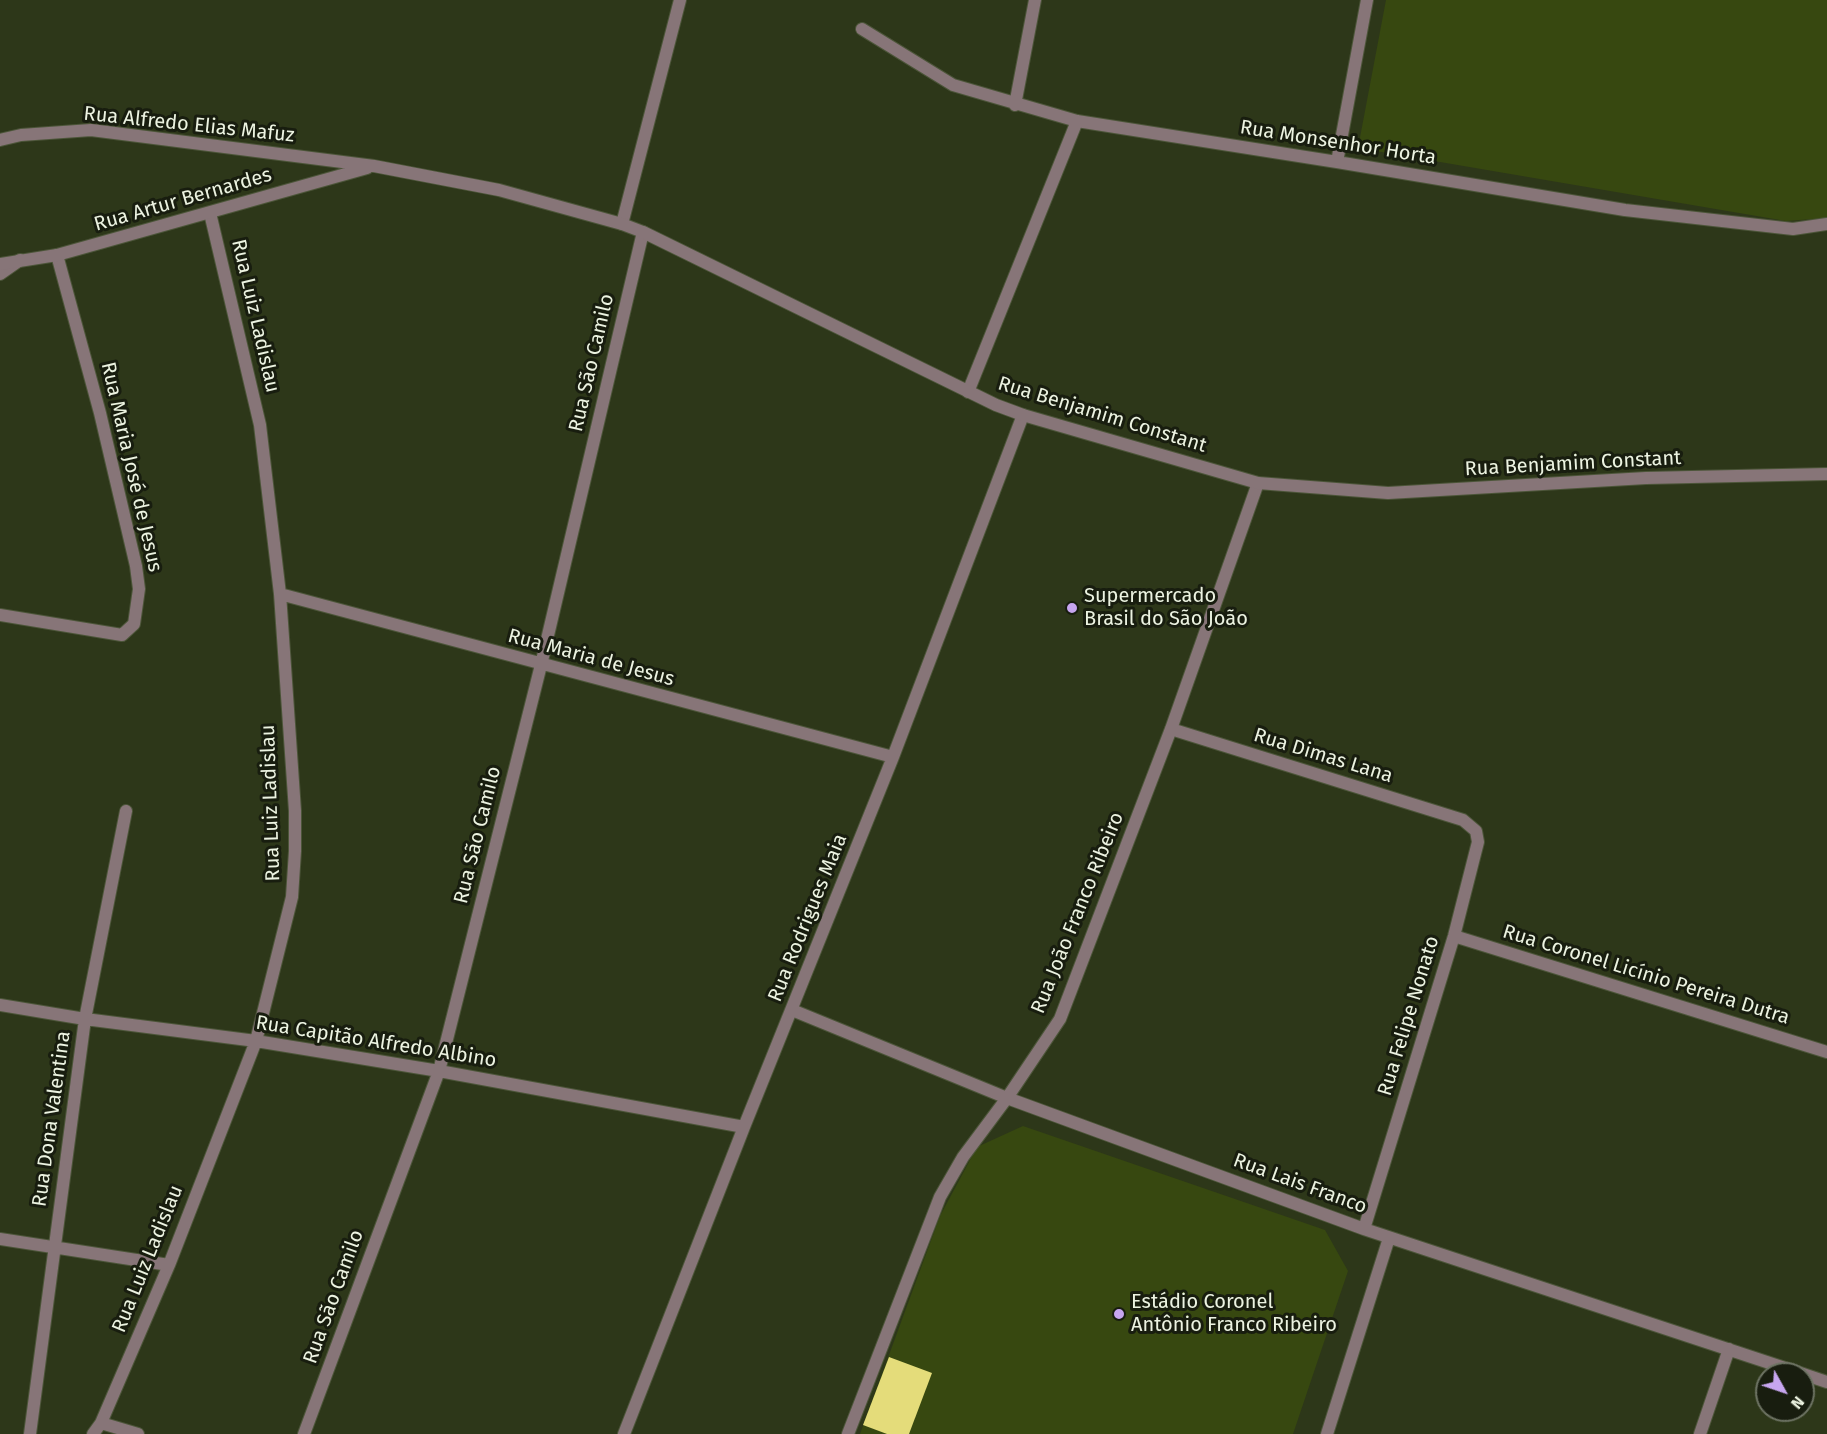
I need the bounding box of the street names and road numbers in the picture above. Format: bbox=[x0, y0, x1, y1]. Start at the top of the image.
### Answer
street label: Rua Alfredo Elias Mafuz bbox=[82, 102, 296, 148]
street label: Rua Monsenhor Horta bbox=[1238, 116, 1438, 170]
street label: Rua Artur Bernardes bbox=[91, 163, 275, 237]
street label: Rua Luiz Ladislau bbox=[226, 237, 284, 395]
street label: Rua São Camilo bbox=[564, 292, 620, 434]
street label: Rua Maria José de Jesus bbox=[95, 360, 167, 574]
street label: Rua Benjamim Constant bbox=[995, 372, 1209, 458]
street label: Rua Benjamim Constant bbox=[1464, 446, 1682, 482]
street label: Rua Maria de Jesus bbox=[505, 624, 677, 692]
street label: Rua Dimas Lana bbox=[1251, 723, 1395, 789]
street label: Rua Luiz Ladislau bbox=[256, 724, 286, 882]
street label: Rua São Camilo bbox=[449, 764, 507, 906]
street label: Rua João Franco Ribeiro bbox=[1027, 809, 1129, 1017]
street label: Rua Rodrigues Maia bbox=[763, 830, 853, 1006]
street label: Rua Coronel Licínio Pereira Dutra bbox=[1500, 920, 1792, 1030]
street label: Rua Felipe Nonato bbox=[1373, 933, 1445, 1099]
street label: Rua Capitão Alfredo Albino bbox=[254, 1011, 498, 1073]
street label: Rua Dona Valentina bbox=[28, 1030, 76, 1208]
street label: Rua Lais Franco bbox=[1230, 1149, 1370, 1219]
street label: Rua Luiz Ladislau bbox=[108, 1182, 188, 1336]
street label: Rua São Camilo bbox=[299, 1227, 369, 1367]

